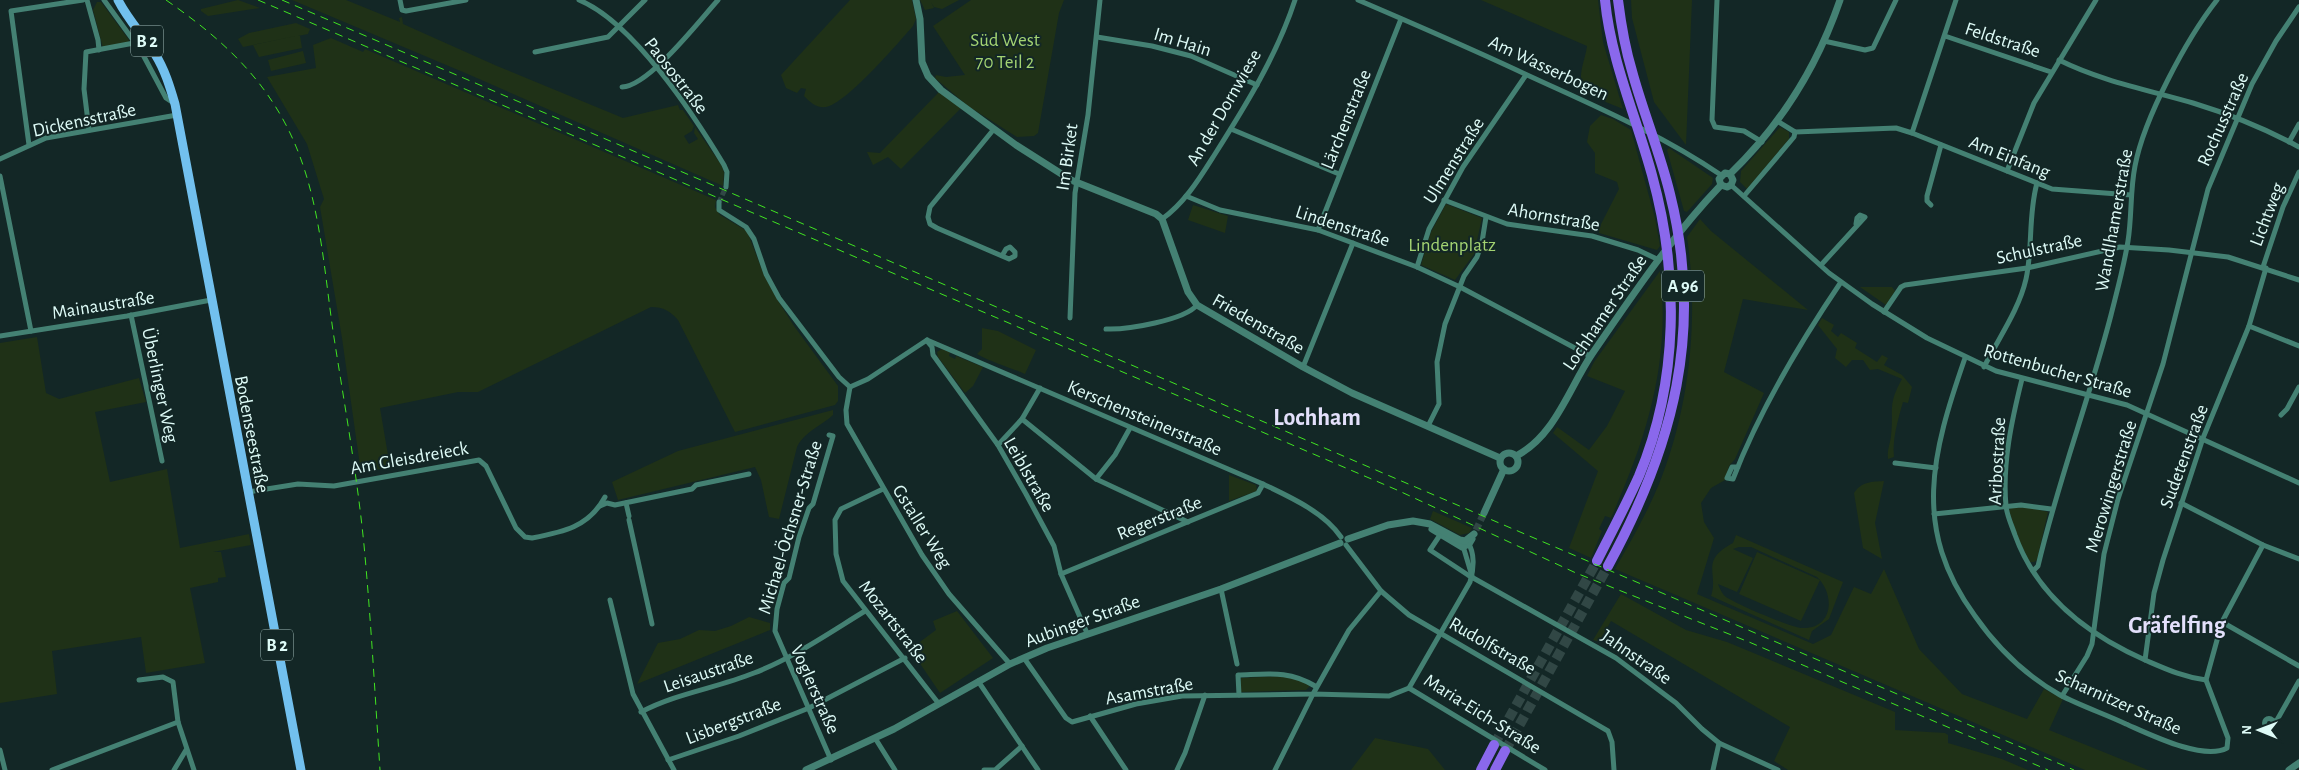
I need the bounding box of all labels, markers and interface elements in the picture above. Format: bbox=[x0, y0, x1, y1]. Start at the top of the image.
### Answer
street label: Feldstraße bbox=[1963, 19, 2043, 62]
street label: Im Hain bbox=[1152, 25, 1214, 60]
road number: B 2 bbox=[131, 26, 163, 56]
park label: Süd West 70 Teil 2 bbox=[970, 31, 1040, 72]
street label: Am Wasserbogen bbox=[1486, 32, 1611, 104]
street label: Paosostraße bbox=[640, 34, 711, 118]
street label: An der Dornwiese bbox=[1183, 46, 1265, 169]
street label: Lärchenstraße bbox=[1318, 67, 1375, 172]
street label: Rochusstraße bbox=[2194, 70, 2252, 169]
street label: Dickensstraße bbox=[31, 100, 138, 141]
street label: Ulmenstraße bbox=[1420, 114, 1488, 207]
street label: Im Birket bbox=[1053, 123, 1082, 192]
street label: Am Einfang bbox=[1966, 133, 2053, 183]
street label: Wandlhamerstraße bbox=[2093, 147, 2136, 293]
street label: Lichtweg bbox=[2247, 180, 2288, 249]
street label: Ahornstraße bbox=[1506, 200, 1601, 235]
street label: Lindenstraße bbox=[1293, 202, 1392, 251]
street label: Schulstraße bbox=[1995, 231, 2084, 268]
park label: Lindenplatz bbox=[1408, 236, 1496, 255]
street label: Lochhamer Straße bbox=[1560, 252, 1651, 374]
road number: A 96 bbox=[1662, 270, 1704, 302]
street label: Mainaustraße bbox=[51, 288, 156, 323]
street label: Friedenstraße bbox=[1209, 290, 1307, 358]
street label: Überlinger Weg bbox=[138, 326, 182, 445]
street label: Rottenbucher Straße bbox=[1981, 341, 2134, 402]
street label: Bodenseestraße bbox=[231, 374, 272, 495]
street label: Kerschensteinerstraße bbox=[1064, 377, 1224, 459]
street label: Sudetenstraße bbox=[2157, 402, 2212, 511]
district label: Lochham bbox=[1273, 406, 1361, 430]
street label: Aribostraße bbox=[1986, 417, 2009, 505]
street label: Merowingerstraße bbox=[2082, 418, 2141, 555]
street label: Leiblstraße bbox=[1000, 434, 1058, 515]
street label: Michael-Öchsner-Straße bbox=[754, 438, 826, 616]
street label: Am Gleisdreieck bbox=[349, 439, 470, 478]
street label: Gstaller Weg bbox=[889, 482, 955, 573]
street label: Regerstraße bbox=[1114, 493, 1205, 544]
street label: Mozartstraße bbox=[855, 577, 931, 667]
street label: Aubinger Straße bbox=[1023, 592, 1143, 651]
street label: Rudolfstraße bbox=[1446, 614, 1539, 679]
district label: Gräfelfing bbox=[2128, 614, 2227, 638]
street label: Jahnstraße bbox=[1598, 626, 1675, 688]
road number: B 2 bbox=[261, 630, 293, 660]
street label: Voglerstraße bbox=[787, 642, 843, 737]
street label: Leisaustraße bbox=[661, 648, 756, 697]
street label: Scharnitzer Straße bbox=[2053, 666, 2184, 739]
street label: Maria-Eich-Straße bbox=[1420, 671, 1544, 758]
street label: Asamstraße bbox=[1104, 674, 1195, 709]
street label: Lisbergstraße bbox=[683, 695, 784, 748]
north arrow bbox=[2234, 705, 2284, 755]
text: N bbox=[2240, 725, 2254, 735]

